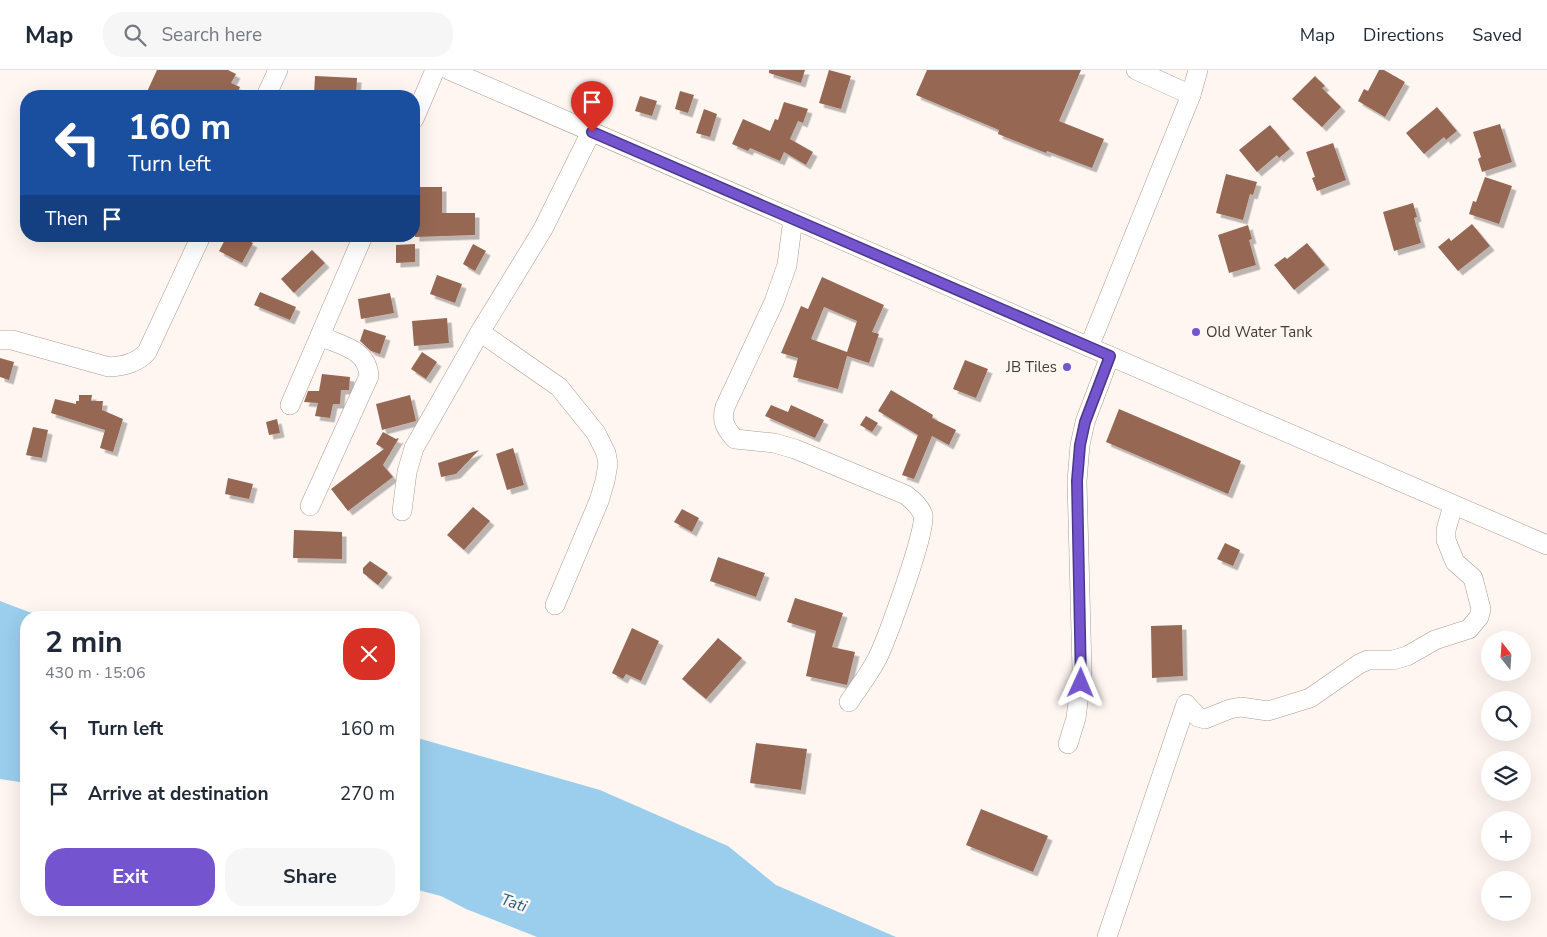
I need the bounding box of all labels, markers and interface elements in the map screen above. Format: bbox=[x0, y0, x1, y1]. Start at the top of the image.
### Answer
search box bbox=[103, 12, 453, 57]
text: Map bbox=[25, 19, 73, 51]
icon: search bbox=[121, 21, 149, 49]
text: Search here bbox=[161, 22, 262, 48]
text: Map bbox=[1300, 23, 1335, 47]
text: Directions bbox=[1363, 23, 1444, 47]
text: Saved bbox=[1472, 23, 1522, 47]
pin bbox=[571, 81, 613, 132]
icon: arrive bbox=[578, 88, 606, 116]
text: 160 m bbox=[128, 104, 231, 151]
icon: left bbox=[45, 110, 110, 175]
text: Turn left bbox=[128, 149, 211, 179]
icon: arrive bbox=[98, 205, 126, 233]
text: Then bbox=[45, 206, 88, 232]
place label: Old Water Tank bbox=[1206, 322, 1313, 342]
marker: Old Water Tank bbox=[1190, 326, 1202, 338]
place label: JB Tiles bbox=[1005, 357, 1057, 377]
marker: JB Tiles bbox=[1061, 361, 1073, 373]
text: 2 min bbox=[45, 622, 123, 663]
button: close bbox=[343, 628, 395, 680]
north arrow bbox=[1481, 631, 1531, 681]
map controls bbox=[1481, 631, 1531, 921]
position arrow bbox=[1054, 656, 1106, 708]
text: 430 m · 15:06 bbox=[45, 662, 146, 684]
button: search bbox=[1481, 691, 1531, 741]
icon: left bbox=[45, 715, 73, 743]
text: Turn left bbox=[88, 716, 163, 742]
text: 160 m bbox=[340, 716, 395, 742]
button: layers bbox=[1481, 751, 1531, 801]
icon: arrive bbox=[45, 780, 73, 808]
text: Arrive at destination bbox=[88, 781, 269, 807]
text: 270 m bbox=[340, 781, 395, 807]
button: + bbox=[1481, 811, 1531, 861]
button: Exit bbox=[45, 848, 215, 906]
button: Share bbox=[225, 848, 395, 906]
button: − bbox=[1481, 871, 1531, 921]
water label: Tati bbox=[498, 888, 530, 918]

